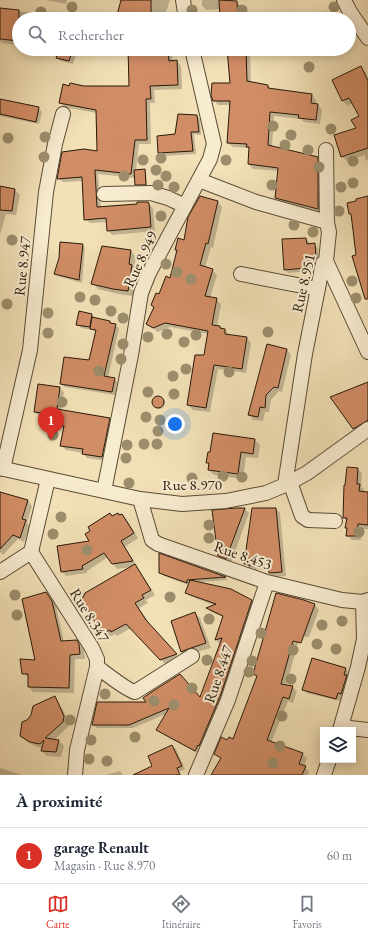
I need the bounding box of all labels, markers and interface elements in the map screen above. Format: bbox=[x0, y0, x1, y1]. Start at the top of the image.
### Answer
search box bbox=[12, 12, 356, 56]
icon: search bbox=[26, 23, 48, 45]
text: Rechercher bbox=[58, 25, 124, 44]
street label: Rue 8.949 bbox=[119, 228, 161, 290]
street label: Rue 8.947 bbox=[9, 235, 35, 297]
street label: Rue 8.951 bbox=[287, 252, 319, 314]
pin: 1 bbox=[38, 407, 64, 440]
your location bbox=[165, 414, 185, 434]
street label: Rue 8.970 bbox=[162, 475, 222, 494]
street label: Rue 8.453 bbox=[212, 536, 274, 574]
street label: Rue 8.347 bbox=[66, 585, 114, 646]
street label: Rue 8.447 bbox=[199, 642, 237, 705]
map controls bbox=[320, 727, 356, 763]
button: layers bbox=[320, 727, 356, 763]
text: À proximité bbox=[16, 790, 102, 812]
text: garage Renault bbox=[54, 838, 149, 857]
text: 1 bbox=[26, 847, 32, 864]
text: 60 m bbox=[327, 847, 352, 864]
text: Magasin · Rue 8.970 bbox=[54, 857, 155, 874]
tab: Carte bbox=[46, 893, 70, 931]
tab: Itinéraire bbox=[162, 893, 200, 931]
tab: Favoris bbox=[293, 893, 322, 931]

